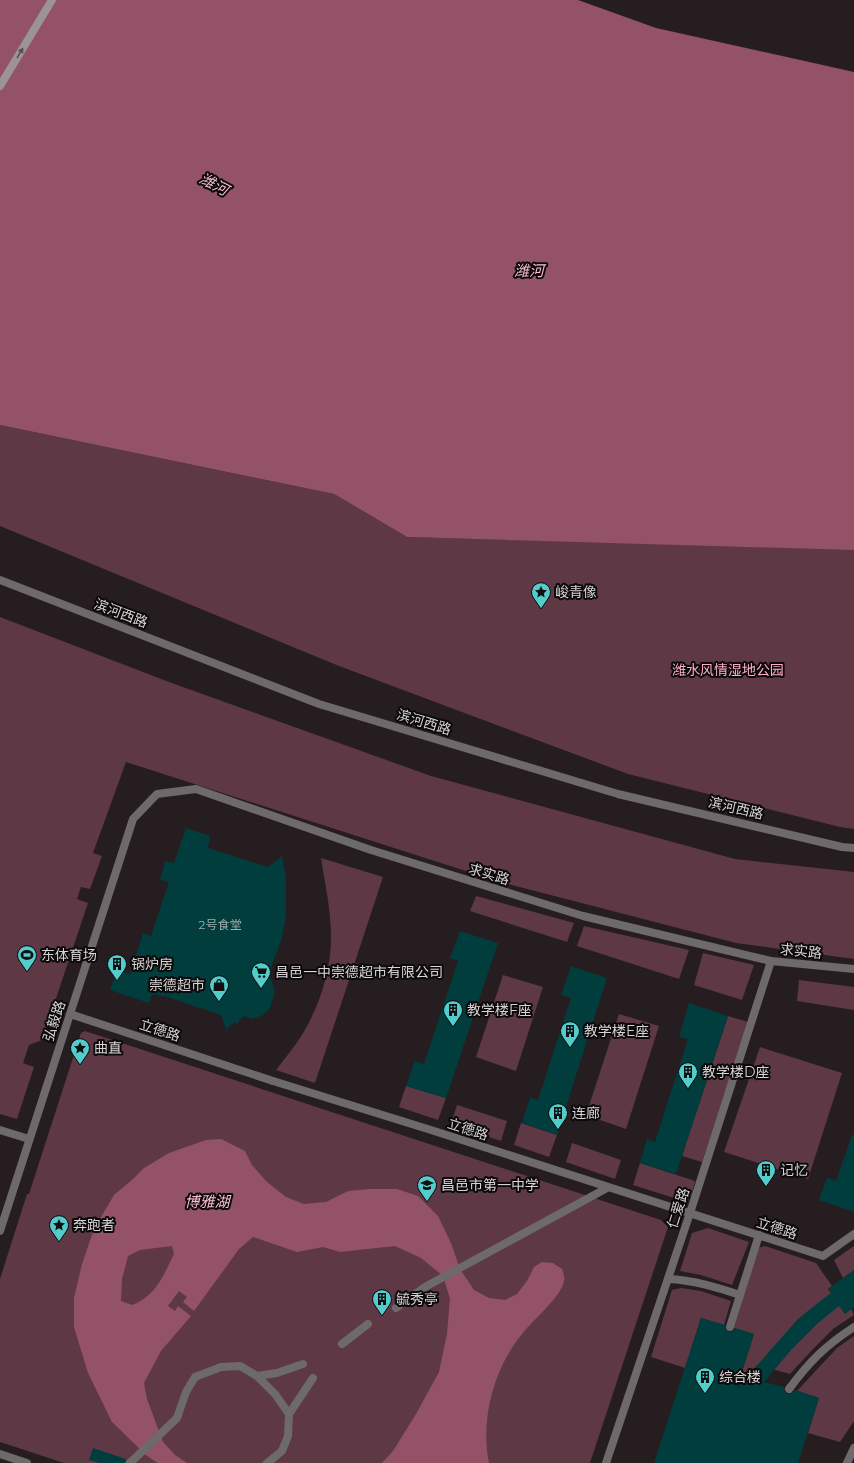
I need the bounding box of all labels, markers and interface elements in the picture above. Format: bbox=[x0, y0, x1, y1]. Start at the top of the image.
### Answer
one-way arrow bbox=[16, 48, 24, 58]
water label: 潍河 bbox=[196, 169, 234, 201]
water label: 潍河 bbox=[514, 261, 547, 280]
place icon: 峻青像 bbox=[530, 581, 552, 609]
place label: 峻青像 bbox=[555, 583, 597, 601]
street label: 滨河西路 bbox=[92, 595, 150, 631]
park label: 潍水风情湿地公园 bbox=[672, 661, 784, 679]
street label: 滨河西路 bbox=[395, 705, 453, 739]
street label: 滨河西路 bbox=[707, 793, 765, 823]
street label: 求实路 bbox=[466, 859, 512, 889]
house number: 2号食堂 bbox=[199, 917, 241, 932]
street label: 求实路 bbox=[779, 940, 823, 962]
sports icon: 东体育场 bbox=[16, 944, 38, 972]
place label: 东体育场 bbox=[41, 946, 97, 964]
building icon: 锅炉房 bbox=[106, 953, 128, 981]
place label: 锅炉房 bbox=[131, 955, 173, 973]
supermarket icon: 昌邑一中崇德超市有限公司 bbox=[250, 961, 272, 989]
place label: 昌邑一中崇德超市有限公司 bbox=[275, 963, 443, 981]
shop icon: 崇德超市 bbox=[208, 974, 230, 1002]
place label: 崇德超市 bbox=[149, 976, 205, 994]
street label: 弘毅路 bbox=[39, 998, 69, 1044]
building icon: 教学楼F座 bbox=[442, 999, 464, 1027]
place label: 教学楼F座 bbox=[467, 1001, 532, 1019]
street label: 立德路 bbox=[137, 1015, 183, 1045]
building icon: 教学楼E座 bbox=[559, 1020, 581, 1048]
place label: 教学楼E座 bbox=[584, 1022, 649, 1040]
place icon: 曲直 bbox=[69, 1037, 91, 1065]
place label: 曲直 bbox=[94, 1039, 122, 1057]
building icon: 教学楼D座 bbox=[677, 1061, 699, 1089]
place label: 教学楼D座 bbox=[702, 1063, 770, 1081]
building icon: 连廊 bbox=[547, 1102, 569, 1130]
place label: 连廊 bbox=[572, 1104, 600, 1122]
street label: 立德路 bbox=[445, 1114, 491, 1144]
building icon: 记忆 bbox=[755, 1159, 777, 1187]
place label: 记忆 bbox=[780, 1161, 808, 1179]
school or university icon: 昌邑市第一中学 bbox=[416, 1174, 438, 1202]
place label: 昌邑市第一中学 bbox=[441, 1176, 539, 1194]
street label: 仁爱路 bbox=[663, 1185, 693, 1231]
water label: 博雅湖 bbox=[184, 1192, 231, 1211]
street label: 立德路 bbox=[754, 1213, 800, 1243]
place icon: 奔跑者 bbox=[48, 1214, 70, 1242]
place label: 奔跑者 bbox=[73, 1216, 115, 1234]
building icon: 毓秀亭 bbox=[371, 1288, 393, 1316]
place label: 毓秀亭 bbox=[396, 1290, 438, 1308]
building icon: 综合楼 bbox=[694, 1366, 716, 1394]
place label: 综合楼 bbox=[719, 1368, 761, 1386]

